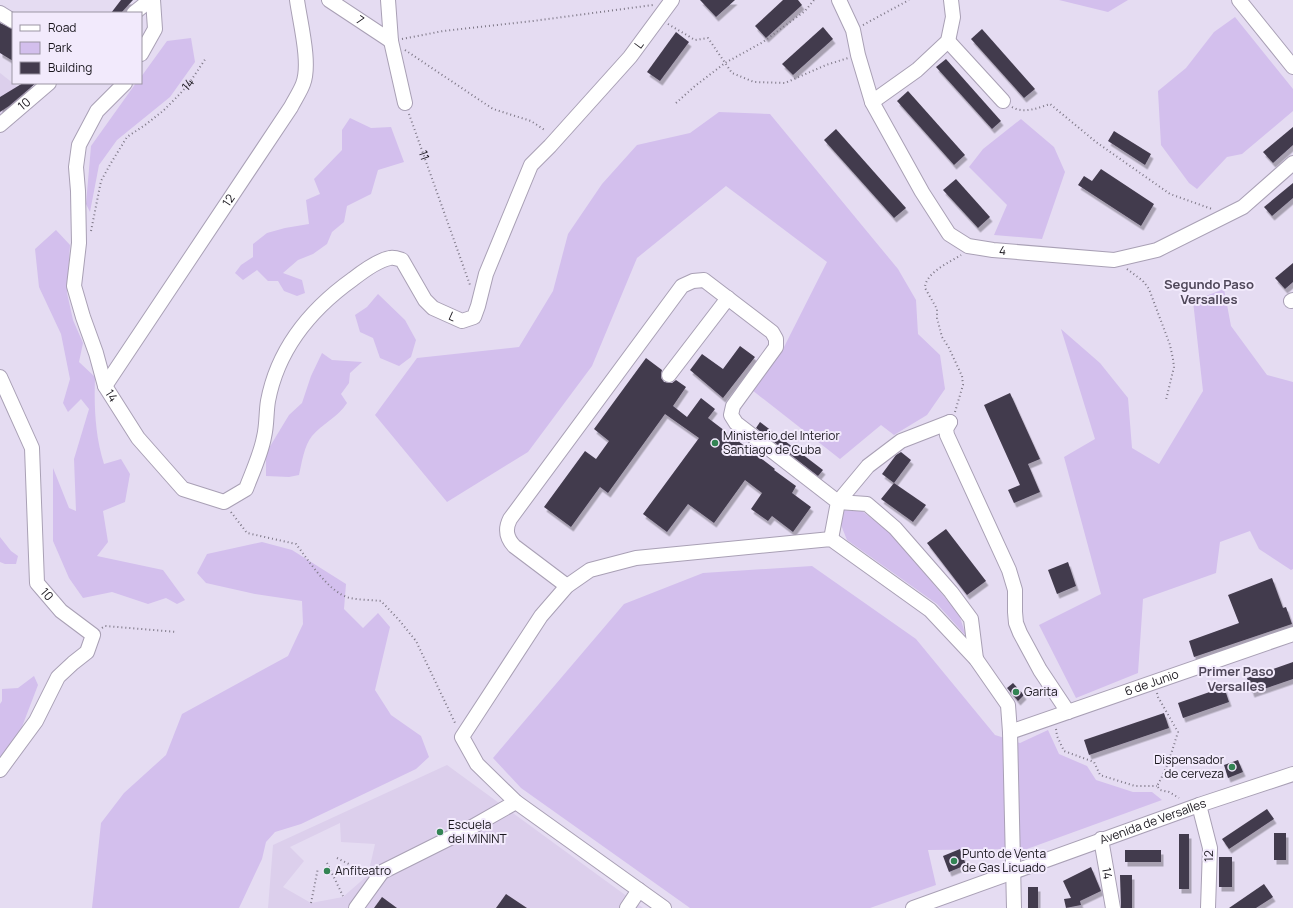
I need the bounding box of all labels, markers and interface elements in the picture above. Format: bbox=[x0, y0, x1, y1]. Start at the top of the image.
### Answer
street label: 7 bbox=[353, 11, 367, 29]
legend bbox=[12, 12, 142, 84]
text: Road bbox=[48, 19, 76, 36]
street label: L bbox=[630, 37, 647, 52]
text: Park bbox=[48, 39, 73, 56]
text: Building bbox=[48, 59, 92, 76]
street label: 14 bbox=[178, 75, 198, 94]
street label: 10 bbox=[14, 93, 34, 114]
street label: 11 bbox=[415, 148, 434, 163]
street label: 12 bbox=[218, 191, 239, 210]
street label: 4 bbox=[998, 242, 1007, 259]
district label: Segundo Paso Versalles bbox=[1164, 275, 1254, 308]
street label: L bbox=[446, 307, 459, 325]
street label: 14 bbox=[101, 386, 122, 405]
place label: Ministerio del Interior Santiago de Cuba bbox=[723, 427, 840, 458]
marker: Ministerio del Interior Santiago de Cuba bbox=[710, 438, 720, 448]
street label: 10 bbox=[37, 584, 58, 604]
district label: Primer Paso Versalles bbox=[1198, 662, 1274, 695]
street label: 6 de Junio bbox=[1122, 665, 1181, 700]
place label: Garita bbox=[1024, 683, 1058, 700]
marker: Garita bbox=[1011, 687, 1021, 697]
place label: Dispensador de cerveza bbox=[1154, 751, 1225, 782]
marker: Dispensador de cerveza bbox=[1227, 762, 1237, 772]
street label: Avenida de Versalles bbox=[1097, 794, 1208, 848]
place label: Escuela del MININT bbox=[448, 816, 507, 847]
marker: Escuela del MININT bbox=[435, 827, 445, 837]
place label: Punto de Venta de Gas Licuado bbox=[962, 845, 1046, 876]
street label: 12 bbox=[1200, 850, 1217, 862]
marker: Punto de Venta de Gas Licuado bbox=[949, 856, 959, 866]
place label: Anfiteatro bbox=[335, 862, 391, 879]
marker: Anfiteatro bbox=[322, 866, 332, 876]
street label: 14 bbox=[1098, 866, 1117, 881]

